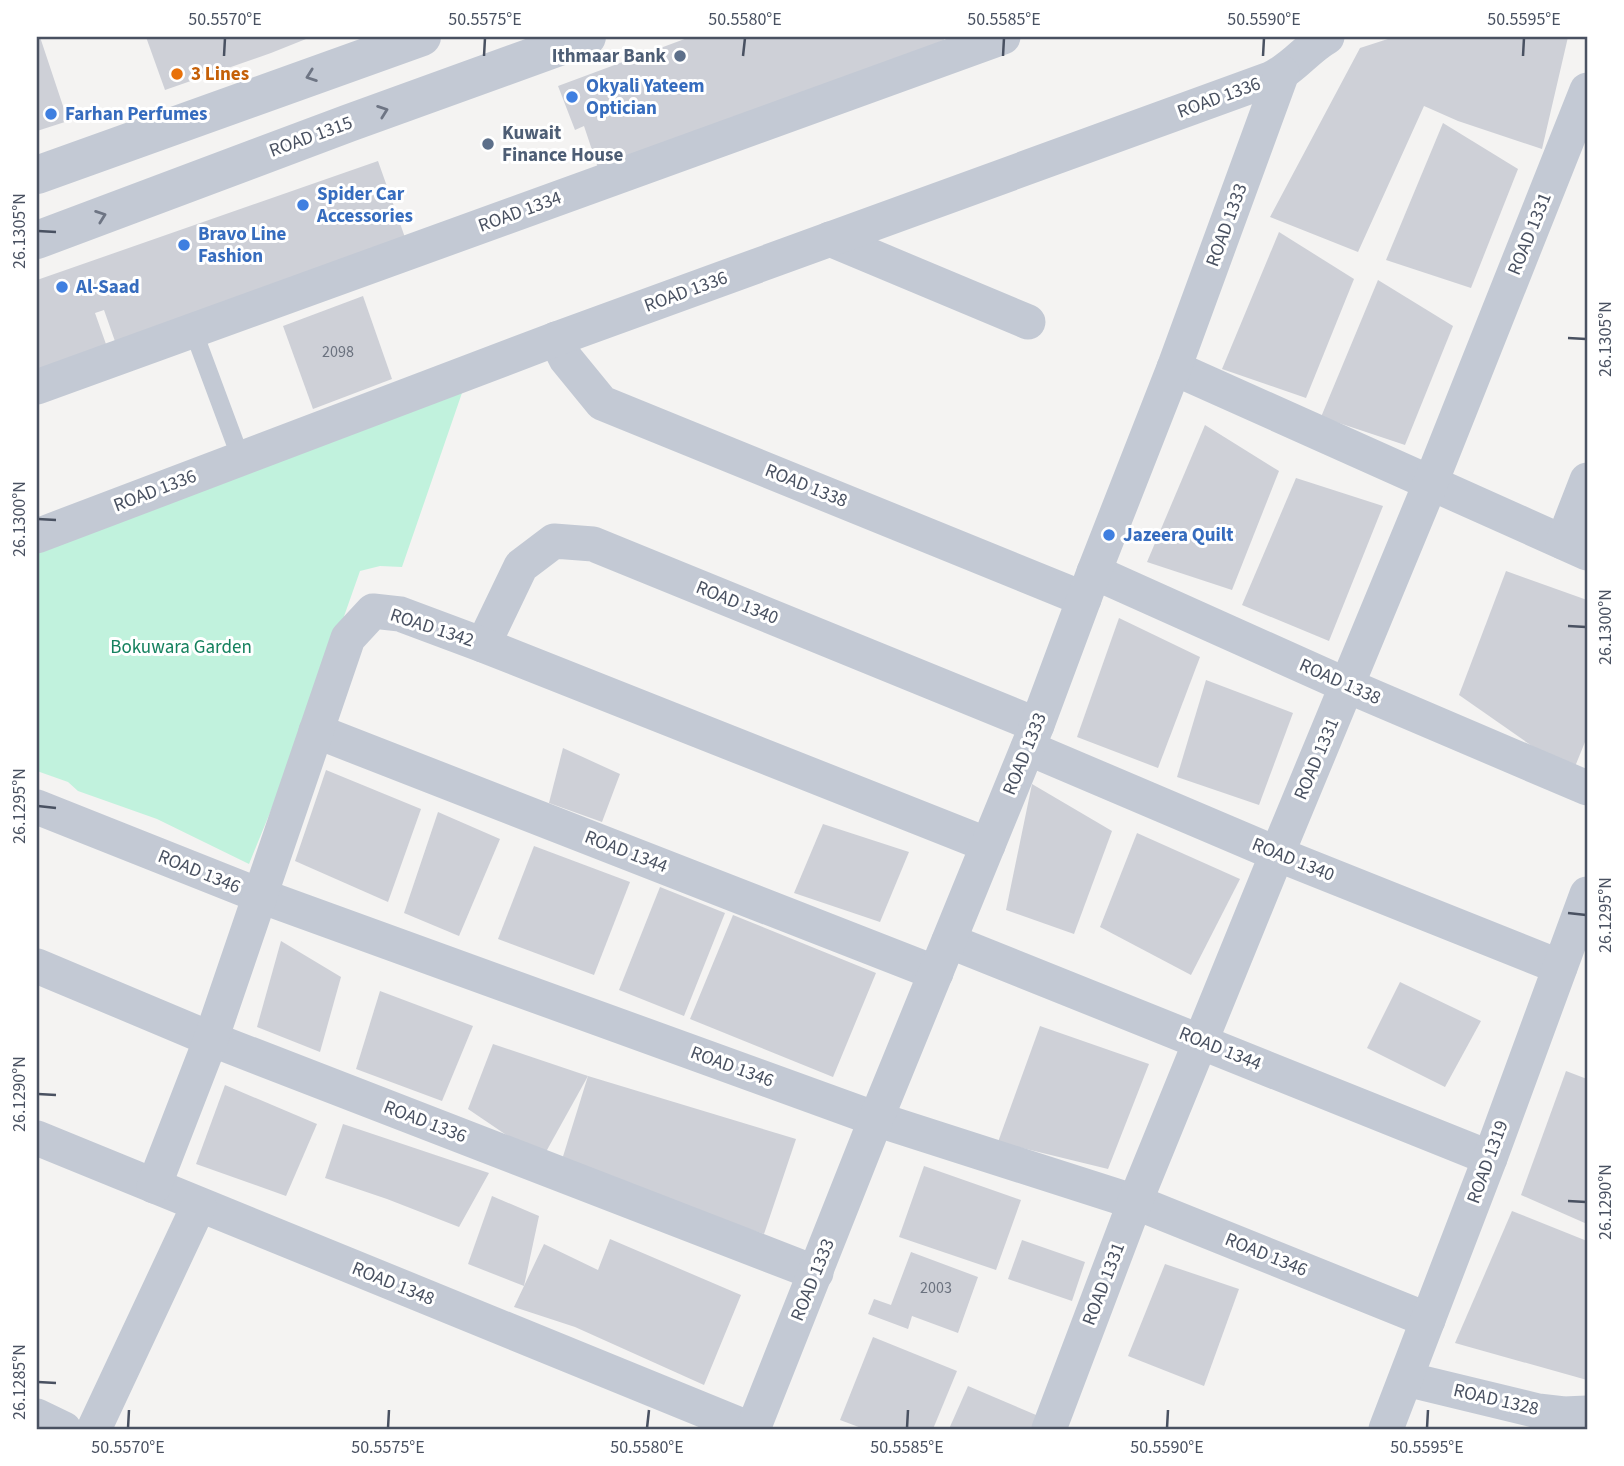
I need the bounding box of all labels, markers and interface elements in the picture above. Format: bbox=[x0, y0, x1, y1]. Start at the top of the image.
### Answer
text: 50.5570°E bbox=[188, 7, 262, 32]
text: 50.5575°E bbox=[448, 7, 522, 32]
text: 50.5580°E bbox=[708, 7, 782, 32]
text: 50.5585°E bbox=[967, 7, 1041, 32]
text: 50.5590°E bbox=[1227, 7, 1301, 32]
text: 50.5595°E bbox=[1487, 7, 1561, 32]
place label: Ithmaar Bank bbox=[552, 43, 667, 70]
marker: Ithmaar Bank bbox=[672, 48, 688, 64]
place label: 3 Lines bbox=[191, 61, 249, 88]
marker: 3 Lines bbox=[169, 66, 185, 82]
one-way arrow bbox=[306, 68, 318, 82]
street label: ROAD 1336 bbox=[1174, 70, 1264, 126]
place label: Okyali Yateem Optician bbox=[586, 73, 705, 122]
marker: Okyali Yateem Optician bbox=[564, 89, 580, 105]
place label: Farhan Perfumes bbox=[65, 101, 207, 128]
one-way arrow bbox=[376, 105, 388, 119]
marker: Farhan Perfumes bbox=[43, 106, 59, 122]
street label: ROAD 1315 bbox=[266, 109, 356, 165]
place label: Kuwait Finance House bbox=[502, 120, 624, 169]
marker: Kuwait Finance House bbox=[480, 136, 496, 152]
street label: ROAD 1333 bbox=[1199, 180, 1255, 270]
place label: Spider Car Accessories bbox=[316, 181, 413, 230]
street label: ROAD 1334 bbox=[475, 184, 565, 240]
street label: ROAD 1331 bbox=[1501, 189, 1559, 279]
text: 26.1305°N bbox=[7, 193, 32, 269]
marker: Spider Car Accessories bbox=[295, 197, 311, 213]
one-way arrow bbox=[94, 210, 106, 224]
place label: Bravo Line Fashion bbox=[198, 221, 287, 270]
marker: Bravo Line Fashion bbox=[176, 237, 192, 253]
street label: ROAD 1336 bbox=[641, 264, 731, 320]
place label: Al-Saad bbox=[75, 274, 140, 301]
marker: Al-Saad bbox=[54, 279, 70, 295]
text: 26.1305°N bbox=[1593, 301, 1618, 377]
house number: 2098 bbox=[322, 341, 354, 363]
street label: ROAD 1338 bbox=[761, 457, 851, 515]
street label: ROAD 1336 bbox=[110, 463, 200, 519]
text: 26.1300°N bbox=[7, 481, 32, 557]
place label: Jazeera Quilt bbox=[1123, 522, 1234, 549]
marker: Jazeera Quilt bbox=[1101, 527, 1117, 543]
street label: ROAD 1340 bbox=[692, 574, 782, 632]
text: 26.1300°N bbox=[1593, 589, 1618, 665]
street label: ROAD 1342 bbox=[387, 602, 477, 654]
park label: Bokuwara Garden bbox=[110, 634, 252, 661]
street label: ROAD 1338 bbox=[1295, 652, 1385, 712]
street label: ROAD 1333 bbox=[996, 709, 1054, 799]
street label: ROAD 1331 bbox=[1288, 714, 1346, 804]
text: 26.1295°N bbox=[7, 768, 32, 844]
street label: ROAD 1344 bbox=[581, 824, 671, 880]
street label: ROAD 1340 bbox=[1248, 831, 1338, 889]
street label: ROAD 1346 bbox=[154, 843, 244, 901]
text: 26.1295°N bbox=[1593, 877, 1618, 953]
street label: ROAD 1344 bbox=[1175, 1020, 1265, 1078]
street label: ROAD 1346 bbox=[687, 1039, 777, 1095]
text: 26.1290°N bbox=[7, 1056, 32, 1132]
street label: ROAD 1336 bbox=[380, 1094, 470, 1150]
street label: ROAD 1319 bbox=[1460, 1117, 1516, 1207]
text: 26.1290°N bbox=[1593, 1164, 1618, 1240]
street label: ROAD 1346 bbox=[1221, 1226, 1311, 1284]
street label: ROAD 1333 bbox=[784, 1235, 842, 1325]
street label: ROAD 1331 bbox=[1076, 1239, 1132, 1329]
street label: ROAD 1348 bbox=[348, 1255, 438, 1313]
house number: 2003 bbox=[920, 1277, 952, 1299]
text: 26.1285°N bbox=[7, 1344, 32, 1420]
street label: ROAD 1328 bbox=[1451, 1377, 1541, 1423]
text: 50.5570°E bbox=[91, 1435, 165, 1460]
text: 50.5575°E bbox=[351, 1435, 425, 1460]
text: 50.5580°E bbox=[610, 1435, 684, 1460]
text: 50.5585°E bbox=[870, 1435, 944, 1460]
text: 50.5590°E bbox=[1130, 1435, 1204, 1460]
text: 50.5595°E bbox=[1390, 1435, 1464, 1460]

